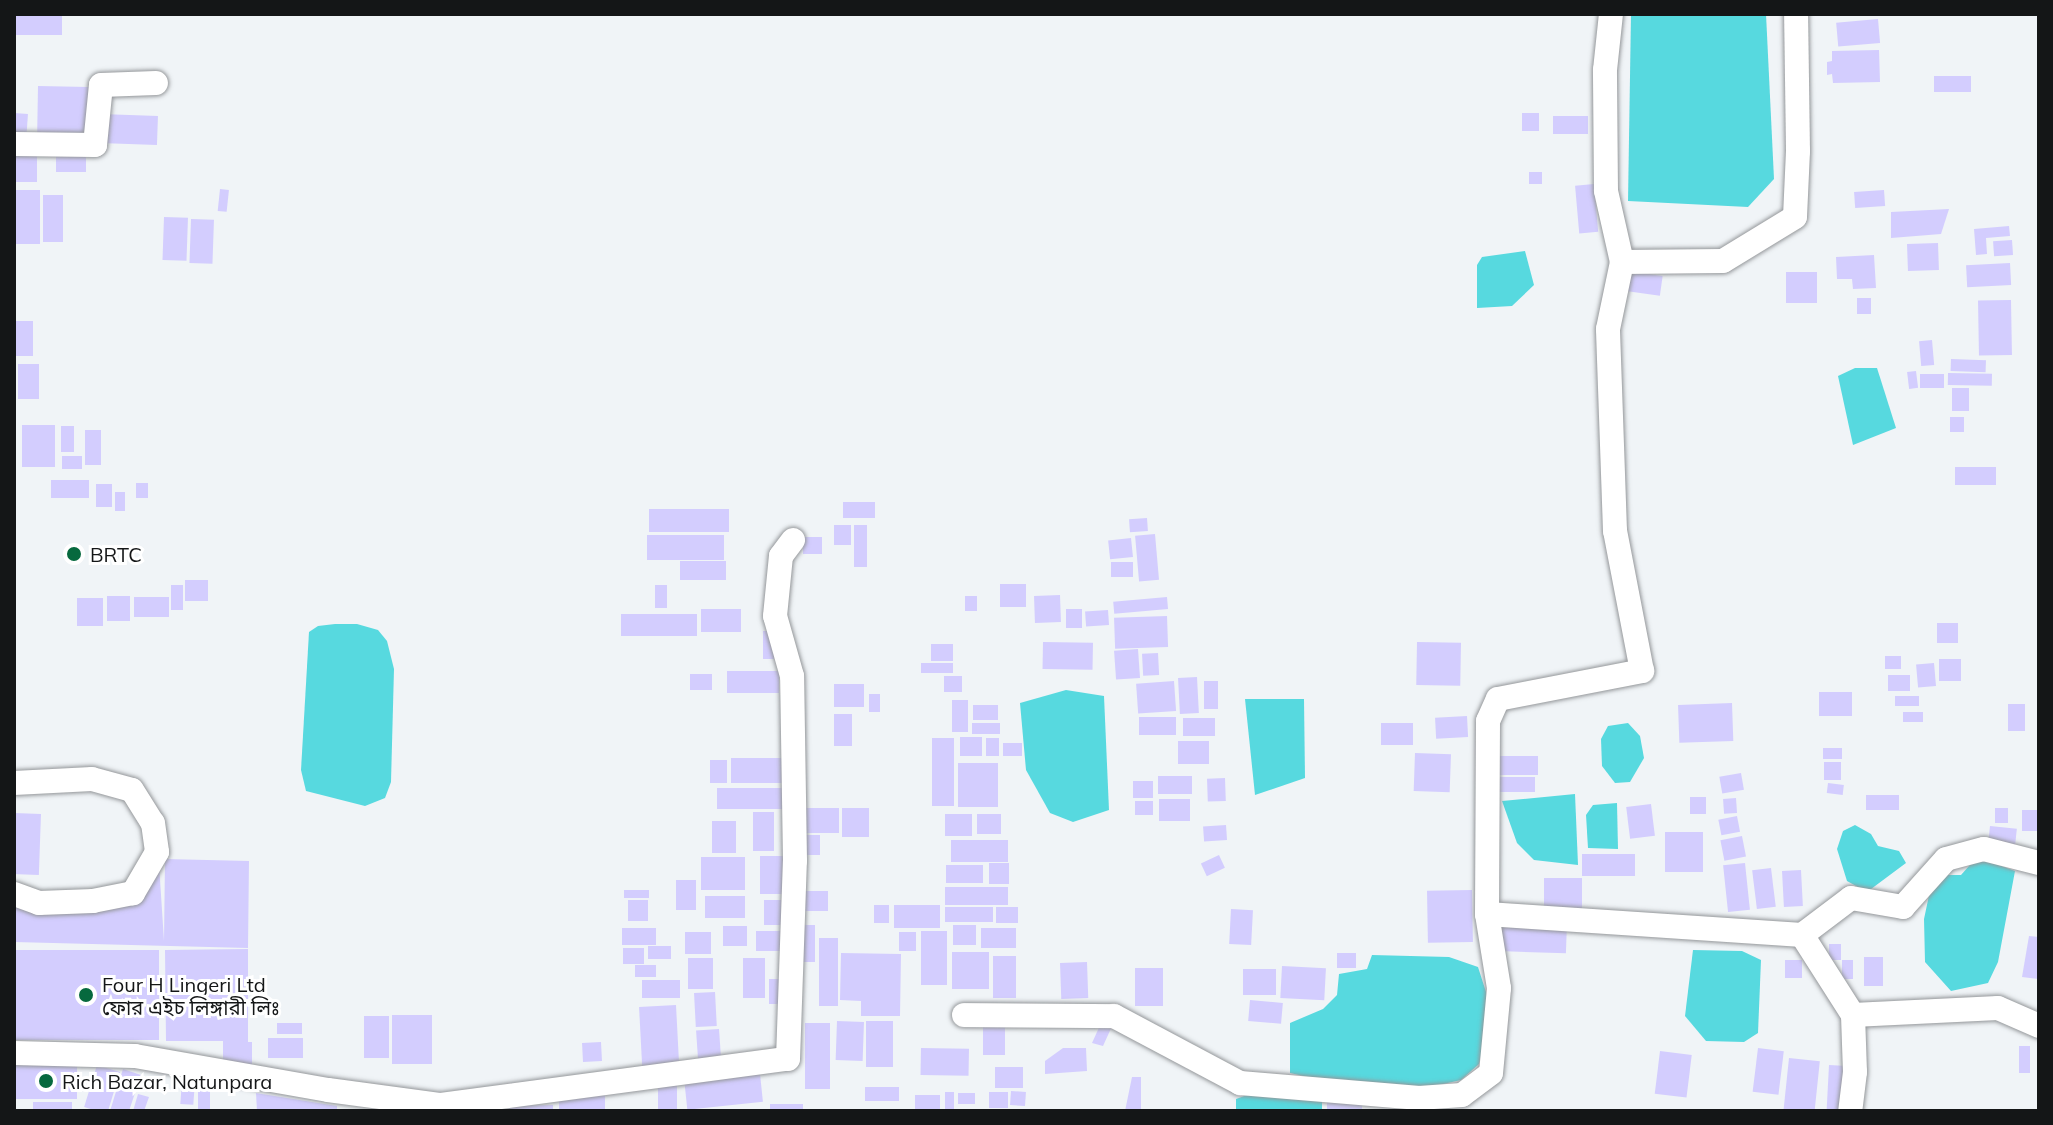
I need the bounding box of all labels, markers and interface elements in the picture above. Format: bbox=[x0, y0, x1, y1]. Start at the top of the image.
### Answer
place label: BRTC bbox=[90, 542, 142, 566]
marker: BRTC bbox=[65, 545, 83, 563]
place label: Four H Lingeri Ltd ফোর এইচ লিঙ্গারী লিঃ bbox=[102, 972, 280, 1019]
marker: Four H Lingeri Ltd ফোর এইচ লিঙ্গারী লিঃ bbox=[77, 986, 95, 1004]
place label: Rich Bazar, Natunpara bbox=[62, 1069, 272, 1093]
marker: Rich Bazar, Natunpara bbox=[37, 1072, 55, 1090]

